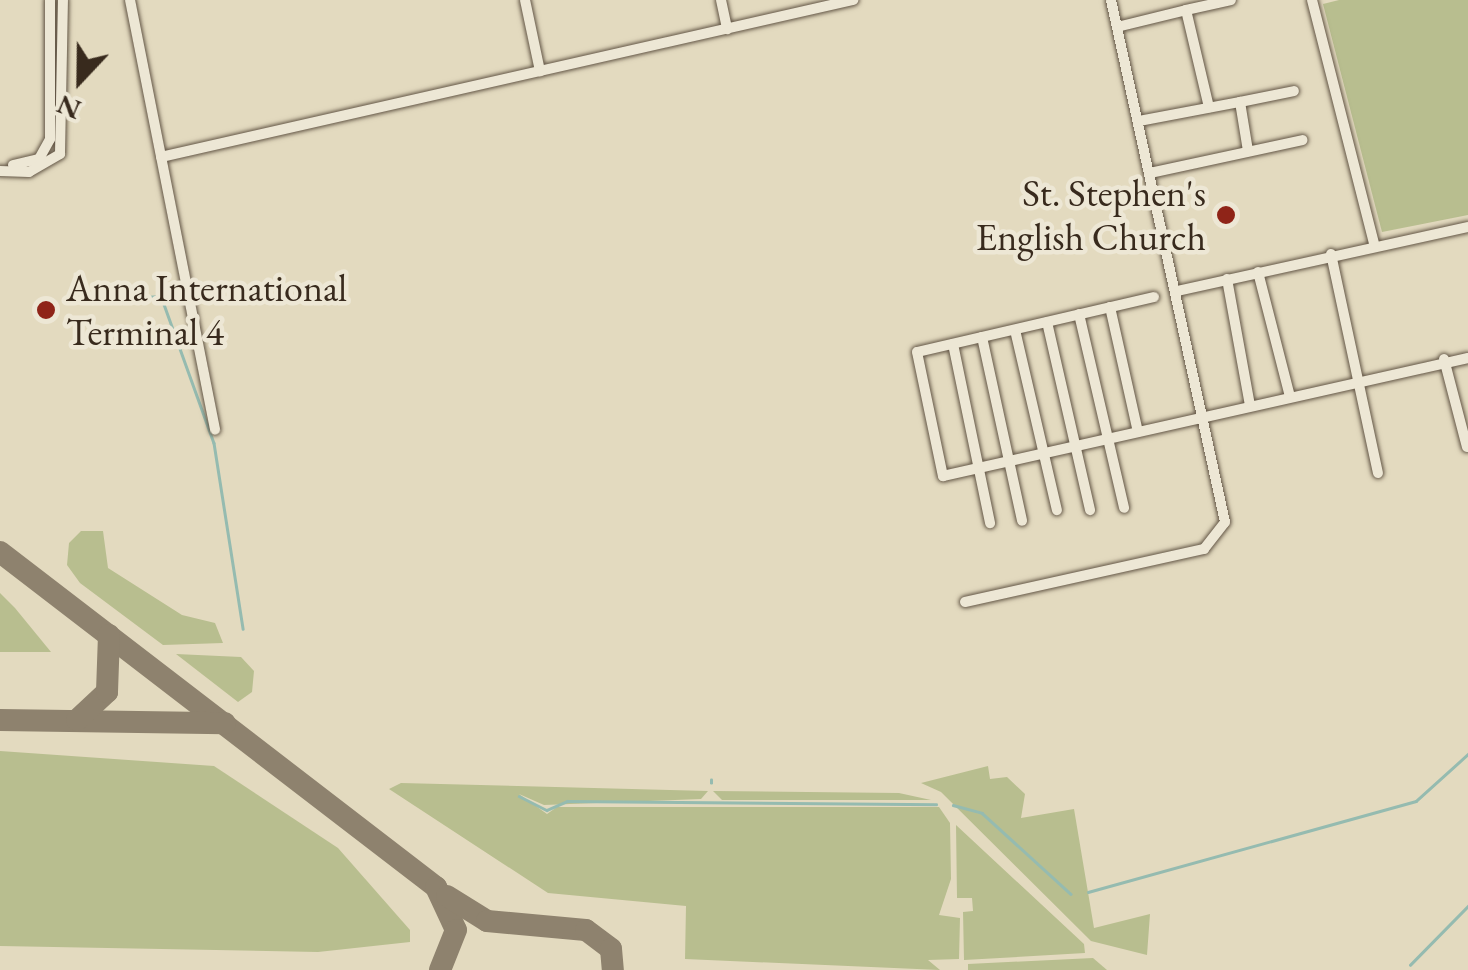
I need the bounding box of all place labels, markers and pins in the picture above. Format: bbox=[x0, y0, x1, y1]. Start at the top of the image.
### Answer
place label: St. Stephen's English Church bbox=[976, 170, 1206, 260]
marker: St. Stephen's English Church bbox=[1215, 204, 1237, 226]
place label: Anna International Terminal 4 bbox=[66, 265, 347, 354]
marker: Anna International Terminal 4 bbox=[35, 299, 57, 321]

